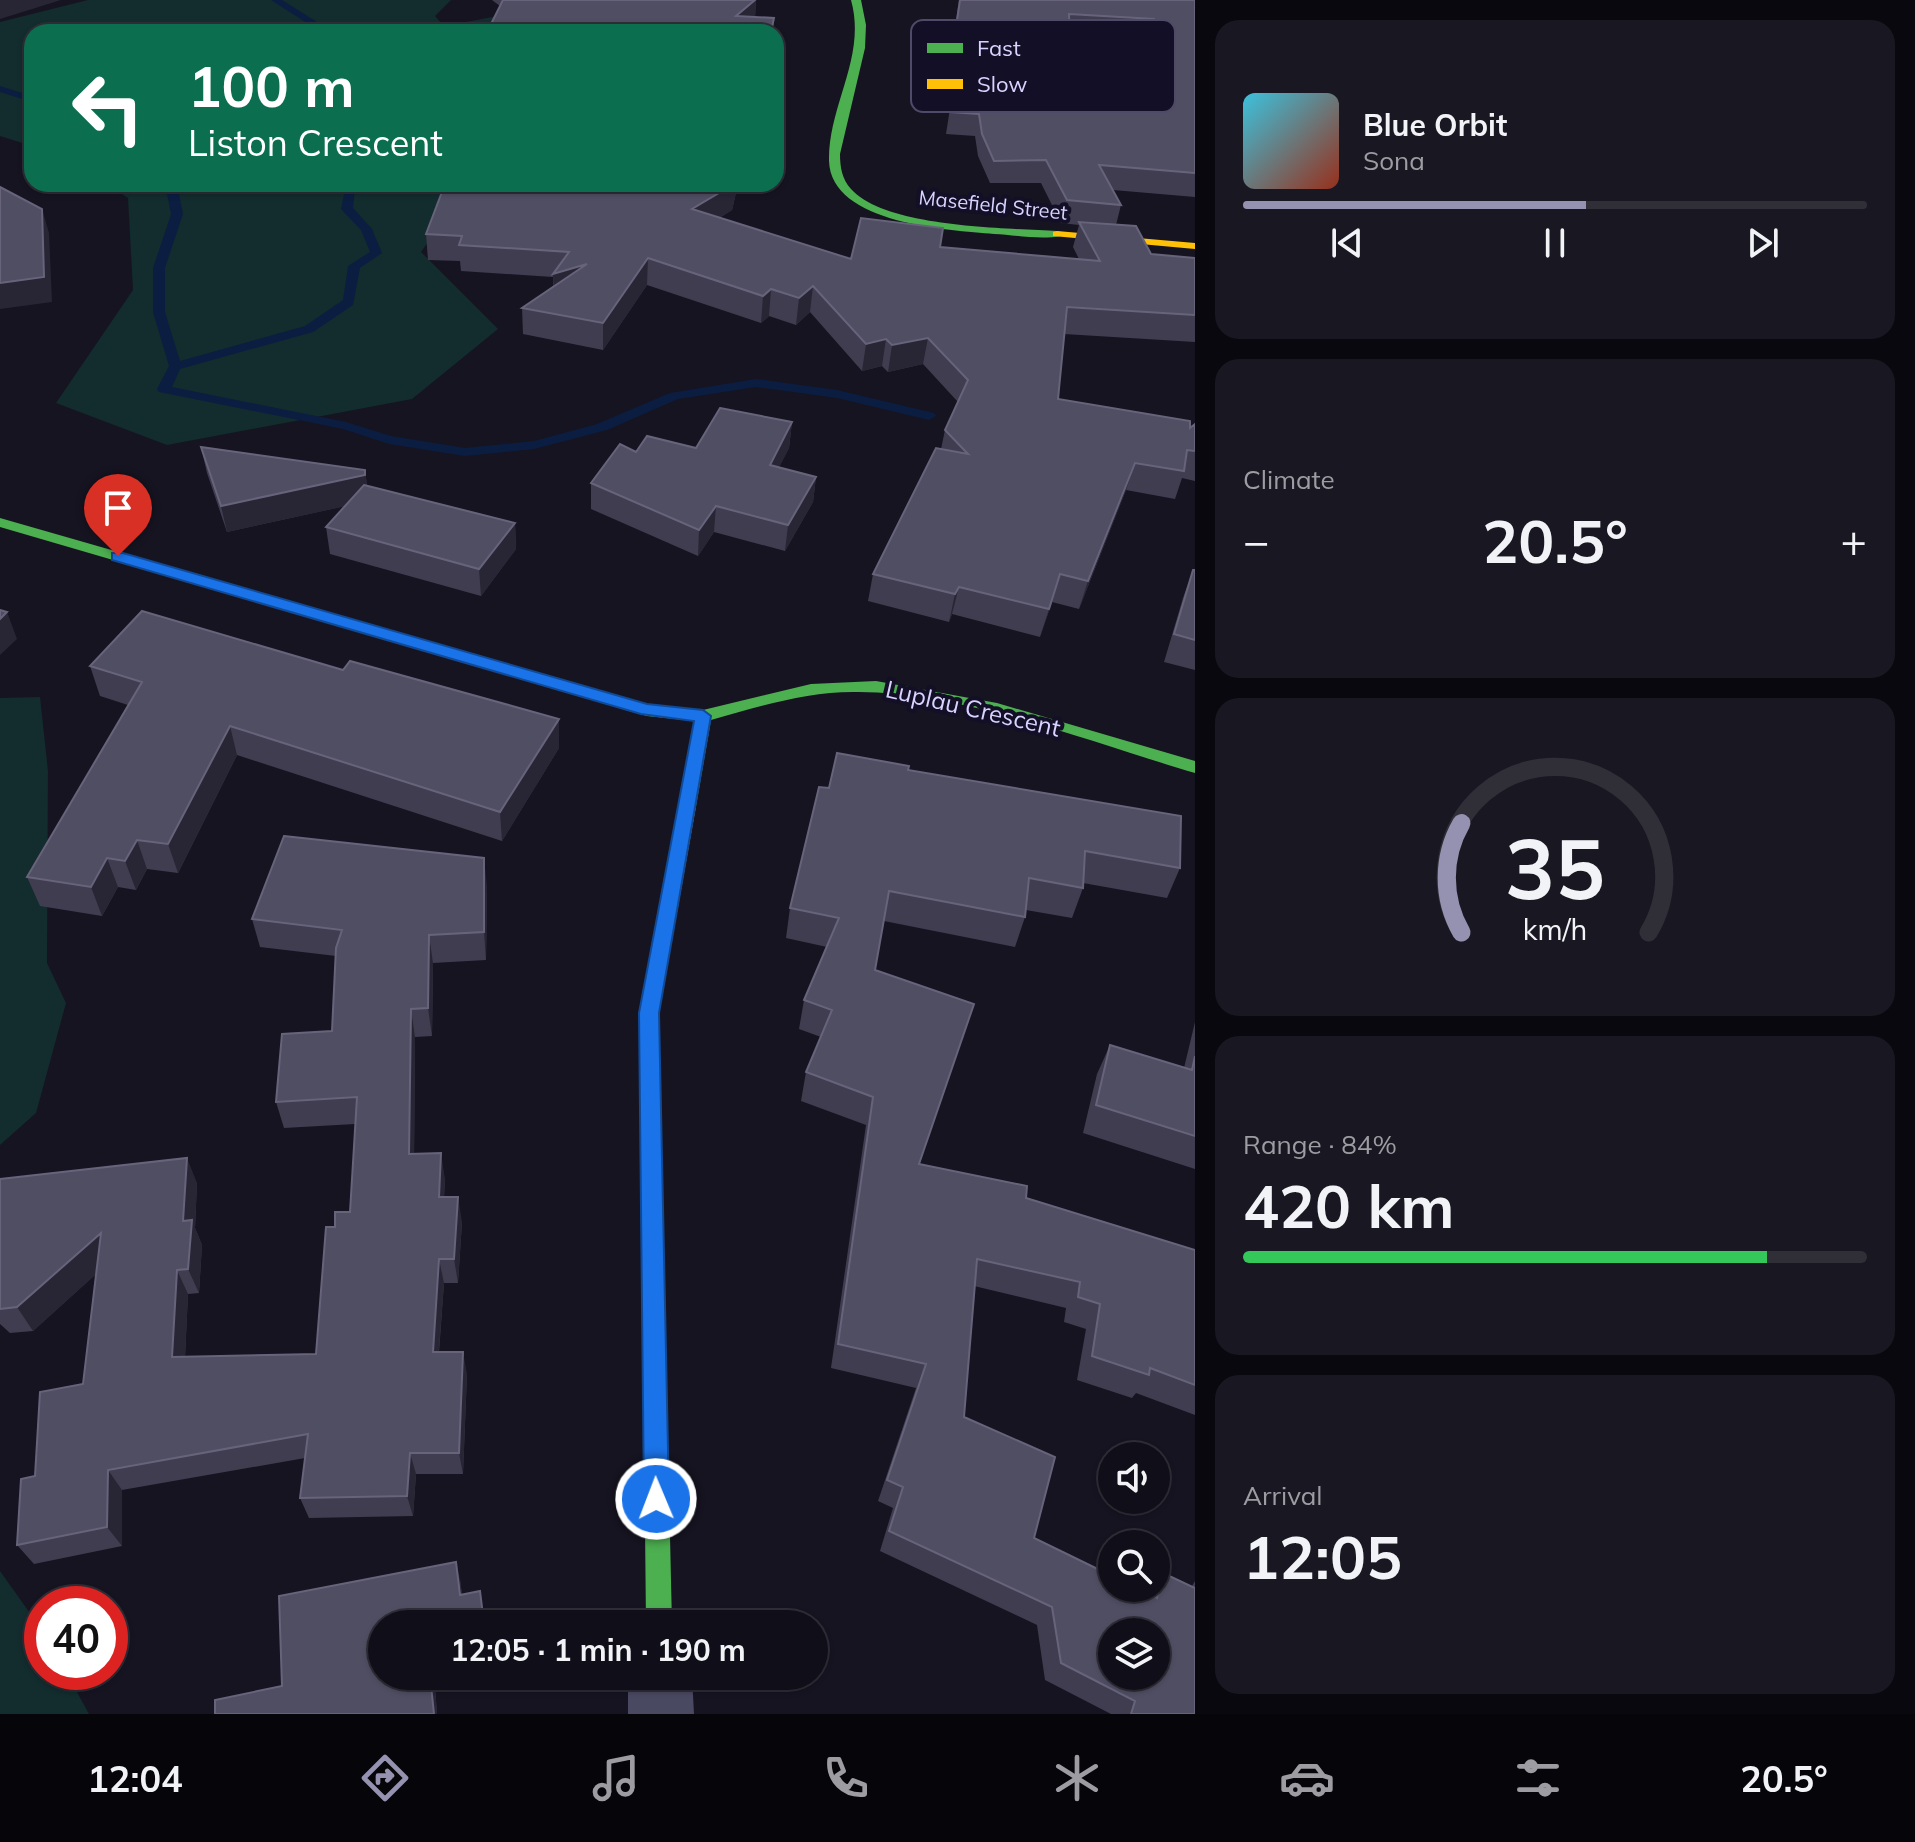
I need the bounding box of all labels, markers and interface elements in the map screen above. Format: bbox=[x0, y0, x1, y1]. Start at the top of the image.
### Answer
legend bbox=[911, 20, 1175, 112]
text: Fast bbox=[977, 34, 1021, 62]
text: 100 m bbox=[188, 51, 355, 121]
icon: left bbox=[56, 56, 160, 160]
text: Slow bbox=[977, 70, 1027, 98]
text: Blue Orbit bbox=[1363, 106, 1507, 144]
text: Liston Crescent bbox=[188, 120, 443, 165]
text: Sona bbox=[1363, 144, 1425, 177]
street label: Masefield Street bbox=[917, 184, 1069, 225]
icon: previous bbox=[1325, 221, 1369, 265]
icon: pause bbox=[1533, 221, 1577, 265]
icon: next bbox=[1741, 221, 1785, 265]
text: Climate bbox=[1243, 463, 1335, 496]
pin bbox=[84, 474, 152, 556]
icon: arrive bbox=[96, 486, 140, 530]
text: 20.5° bbox=[1482, 503, 1628, 578]
text: − bbox=[1243, 513, 1269, 568]
text: + bbox=[1841, 513, 1867, 568]
street label: Luplau Crescent bbox=[883, 673, 1064, 743]
text: 35 bbox=[1505, 815, 1605, 920]
text: km/h bbox=[1523, 911, 1587, 947]
text: Range · 84% bbox=[1243, 1128, 1397, 1161]
text: 420 km bbox=[1243, 1168, 1455, 1243]
map controls bbox=[1098, 1442, 1170, 1690]
button: sound bbox=[1098, 1442, 1170, 1514]
position arrow bbox=[614, 1457, 698, 1541]
text: Arrival bbox=[1243, 1479, 1323, 1512]
text: 12:05 bbox=[1243, 1519, 1402, 1594]
button: search bbox=[1098, 1530, 1170, 1602]
speed limit sign: 40 bbox=[24, 1586, 128, 1690]
button: layers bbox=[1098, 1618, 1170, 1690]
text: 12:05 · 1 min · 190 m bbox=[450, 1631, 746, 1669]
icon: directions bbox=[357, 1750, 413, 1806]
icon: music bbox=[588, 1750, 644, 1806]
icon: phone bbox=[818, 1750, 874, 1806]
icon: climate bbox=[1049, 1750, 1105, 1806]
icon: car bbox=[1279, 1750, 1335, 1806]
icon: filters bbox=[1510, 1750, 1566, 1806]
text: 12:04 bbox=[87, 1756, 183, 1801]
text: 20.5° bbox=[1740, 1756, 1828, 1801]

